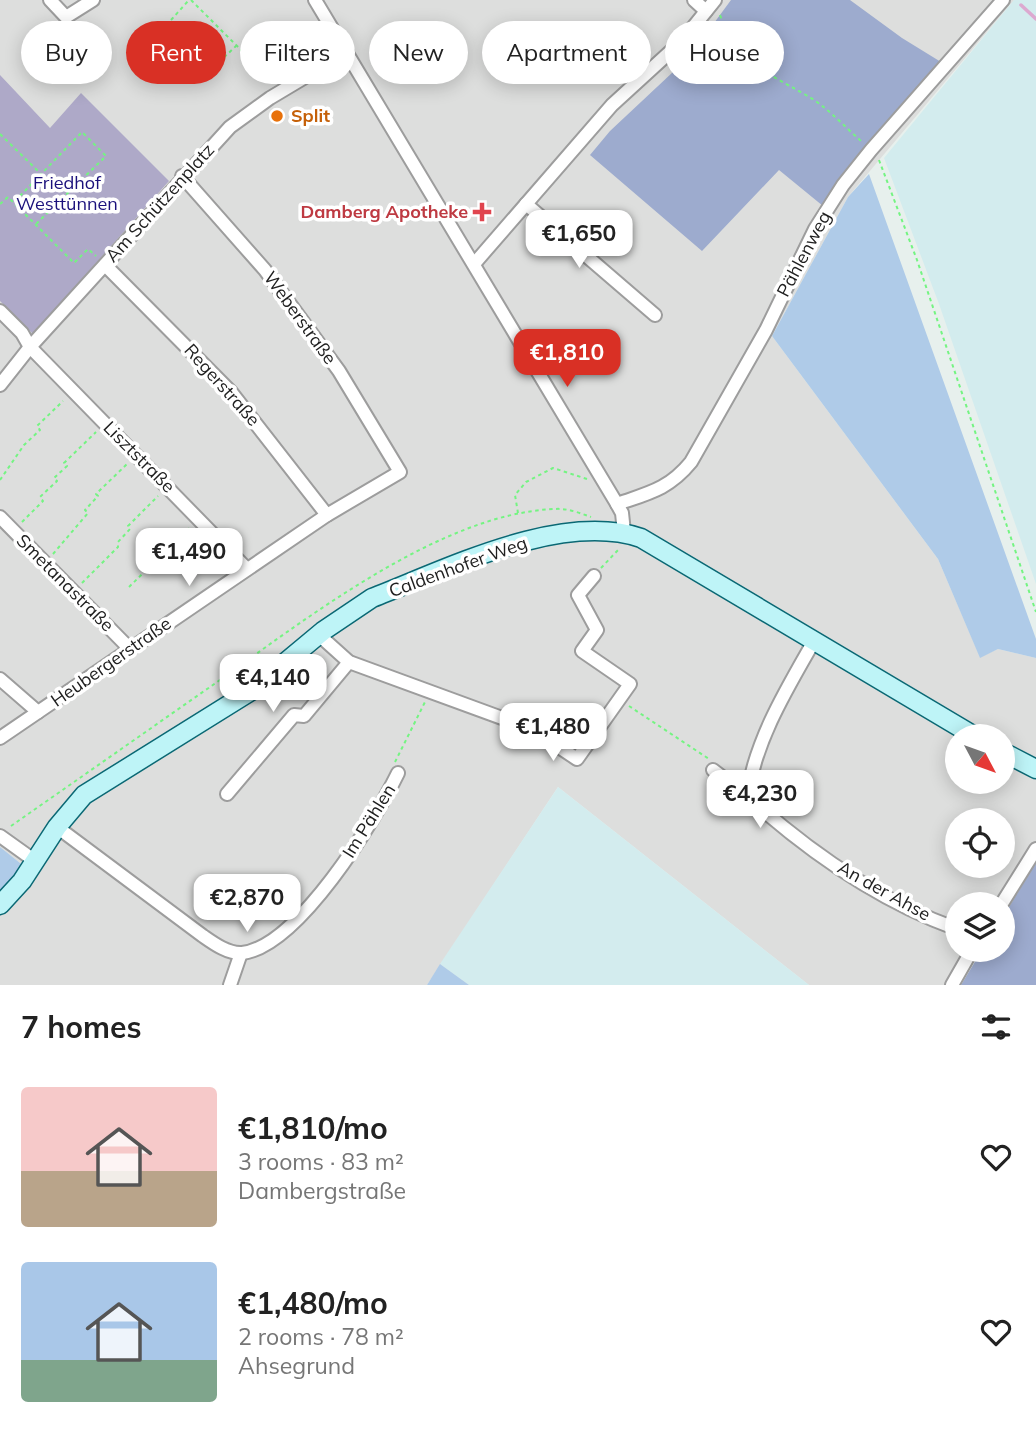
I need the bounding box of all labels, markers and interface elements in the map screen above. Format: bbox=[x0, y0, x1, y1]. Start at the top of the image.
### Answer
chip: Buy bbox=[21, 21, 112, 84]
chip: Rent bbox=[126, 21, 226, 84]
chip: Filters bbox=[240, 21, 355, 84]
chip: New bbox=[369, 21, 468, 84]
chip: Apartment bbox=[482, 21, 651, 84]
chip: House bbox=[665, 21, 784, 84]
place label: Split bbox=[291, 104, 330, 127]
marker: Split bbox=[269, 108, 285, 124]
street label: Am Schützenplatz bbox=[100, 138, 219, 267]
park label: Friedhof Westtünnen bbox=[16, 171, 118, 215]
place label: Damberg Apotheke bbox=[300, 200, 468, 223]
marker: Damberg Apotheke bbox=[474, 204, 490, 220]
street label: Pählenweg bbox=[771, 207, 836, 301]
pin: €1,650 bbox=[522, 210, 636, 270]
text: €1,650 bbox=[542, 218, 616, 247]
street label: Weberstraße bbox=[259, 267, 342, 369]
pin: €1,810 bbox=[510, 330, 624, 389]
text: €1,810 bbox=[530, 337, 604, 366]
street label: Regerstraße bbox=[179, 339, 265, 431]
street label: Lisztstraße bbox=[99, 416, 180, 497]
pin: €1,490 bbox=[132, 528, 246, 588]
street label: Smetanastraße bbox=[12, 529, 119, 636]
street label: Caldenhofer Weg bbox=[386, 531, 530, 602]
text: €1,490 bbox=[152, 536, 226, 565]
street label: Heubergerstraße bbox=[46, 612, 175, 712]
pin: €4,140 bbox=[216, 654, 330, 714]
text: €4,140 bbox=[236, 662, 310, 691]
pin: €1,480 bbox=[496, 704, 610, 763]
text: €1,480 bbox=[516, 711, 590, 740]
north arrow bbox=[945, 724, 1015, 794]
map controls bbox=[945, 724, 1015, 962]
pin: €4,230 bbox=[703, 770, 817, 830]
text: €4,230 bbox=[723, 778, 797, 807]
street label: Im Pählen bbox=[337, 780, 400, 862]
button: locate bbox=[945, 808, 1015, 878]
street label: An der Ahse bbox=[834, 856, 935, 926]
pin: €2,870 bbox=[190, 874, 304, 934]
text: €2,870 bbox=[210, 882, 284, 911]
button: layers bbox=[945, 892, 1015, 962]
text: 7 homes bbox=[21, 1008, 142, 1046]
icon: filters bbox=[977, 1008, 1015, 1046]
text: €1,810/mo bbox=[238, 1109, 388, 1147]
icon: home bbox=[77, 1115, 161, 1199]
icon: heart bbox=[977, 1138, 1015, 1176]
text: 3 rooms · 83 m² bbox=[238, 1147, 404, 1176]
text: Dambergstraße bbox=[238, 1176, 406, 1205]
text: €1,480/mo bbox=[238, 1284, 388, 1322]
icon: home bbox=[77, 1290, 161, 1374]
icon: heart bbox=[977, 1313, 1015, 1351]
text: 2 rooms · 78 m² bbox=[238, 1322, 404, 1351]
text: Ahsegrund bbox=[238, 1351, 355, 1380]

